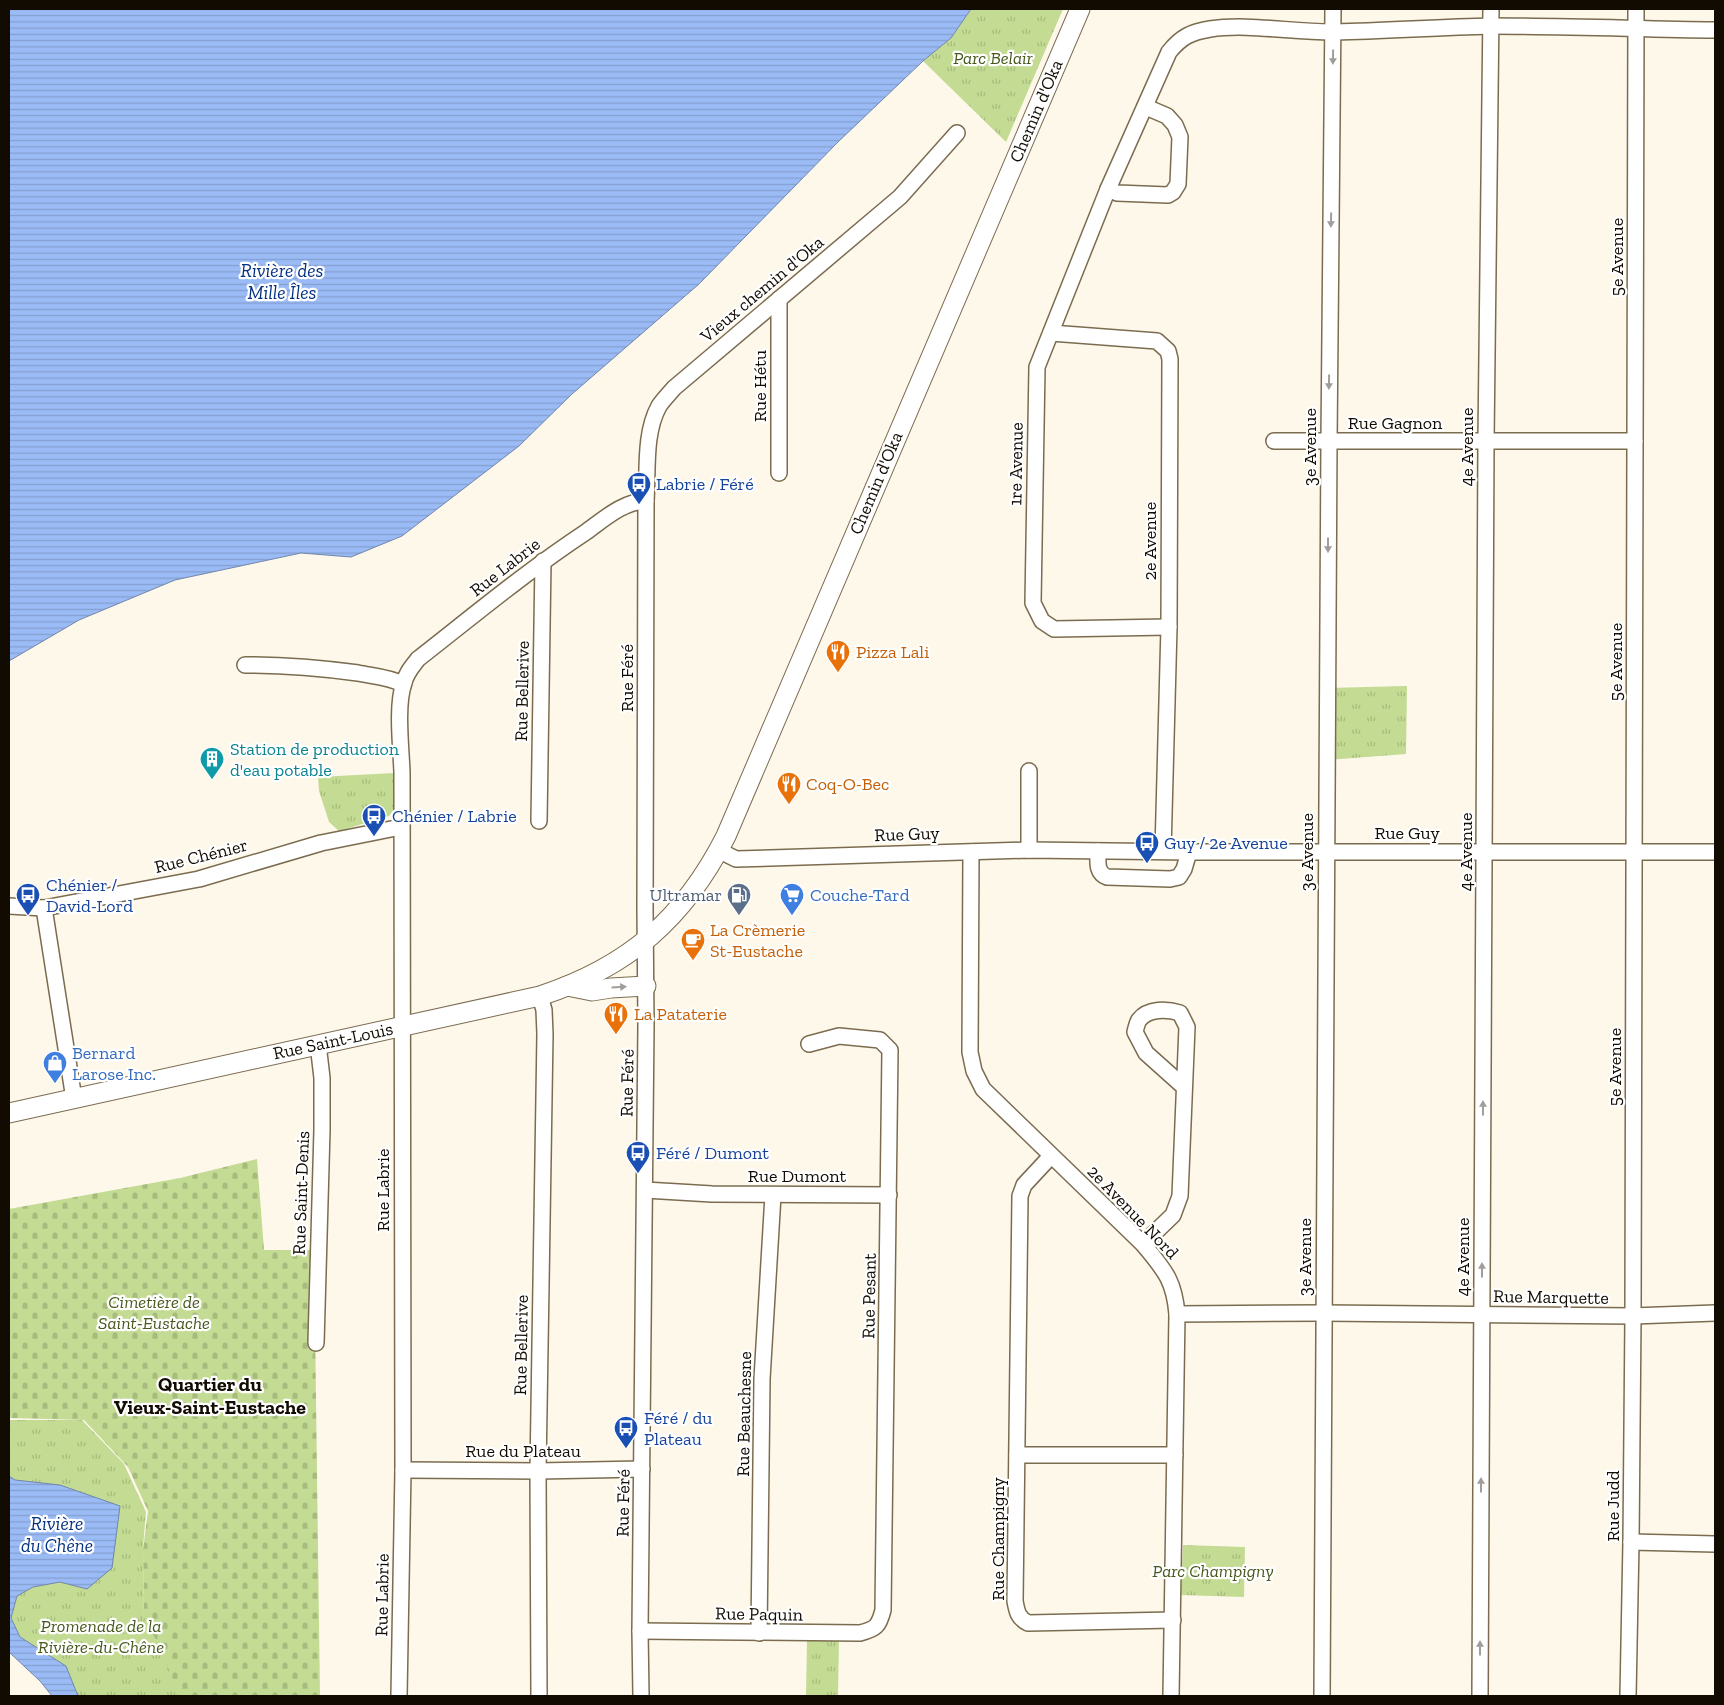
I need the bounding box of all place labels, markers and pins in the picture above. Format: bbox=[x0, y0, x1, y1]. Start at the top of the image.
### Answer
bus stop icon: Labrie / Féré bbox=[626, 471, 652, 505]
place label: Labrie / Féré bbox=[656, 473, 754, 495]
restaurant icon: Pizza Lali bbox=[825, 639, 851, 673]
place label: Pizza Lali bbox=[856, 641, 929, 663]
place label: Station de production d'eau potable bbox=[230, 738, 400, 781]
building icon: Station de production d'eau potable bbox=[199, 746, 225, 780]
restaurant icon: Coq-O-Bec bbox=[776, 771, 802, 805]
place label: Coq-O-Bec bbox=[806, 773, 889, 795]
bus stop icon: Chénier / Labrie bbox=[361, 803, 387, 837]
place label: Chénier / Labrie bbox=[392, 805, 517, 827]
bus stop icon: Guy / 2e Avenue bbox=[1134, 830, 1160, 864]
place label: Guy / 2e Avenue bbox=[1164, 832, 1288, 854]
place label: Chénier / David-Lord bbox=[46, 874, 133, 917]
bus stop icon: Chénier / David-Lord bbox=[15, 882, 41, 916]
fuel station icon: Ultramar bbox=[726, 882, 752, 916]
supermarket icon: Couche-Tard bbox=[779, 882, 805, 916]
place label: Ultramar bbox=[650, 884, 722, 906]
place label: Couche-Tard bbox=[810, 884, 910, 906]
place label: La Crèmerie St-Eustache bbox=[710, 919, 805, 962]
cafe icon: La Crèmerie St-Eustache bbox=[680, 927, 706, 961]
restaurant icon: La Pataterie bbox=[603, 1001, 629, 1035]
place label: La Pataterie bbox=[634, 1003, 727, 1025]
place label: Bernard Larose Inc. bbox=[72, 1042, 156, 1085]
shop icon: Bernard Larose Inc. bbox=[42, 1050, 68, 1084]
bus stop icon: Féré / Dumont bbox=[625, 1140, 651, 1174]
place label: Féré / Dumont bbox=[656, 1142, 769, 1164]
place label: Féré / du Plateau bbox=[644, 1407, 712, 1450]
bus stop icon: Féré / du Plateau bbox=[613, 1415, 639, 1449]

